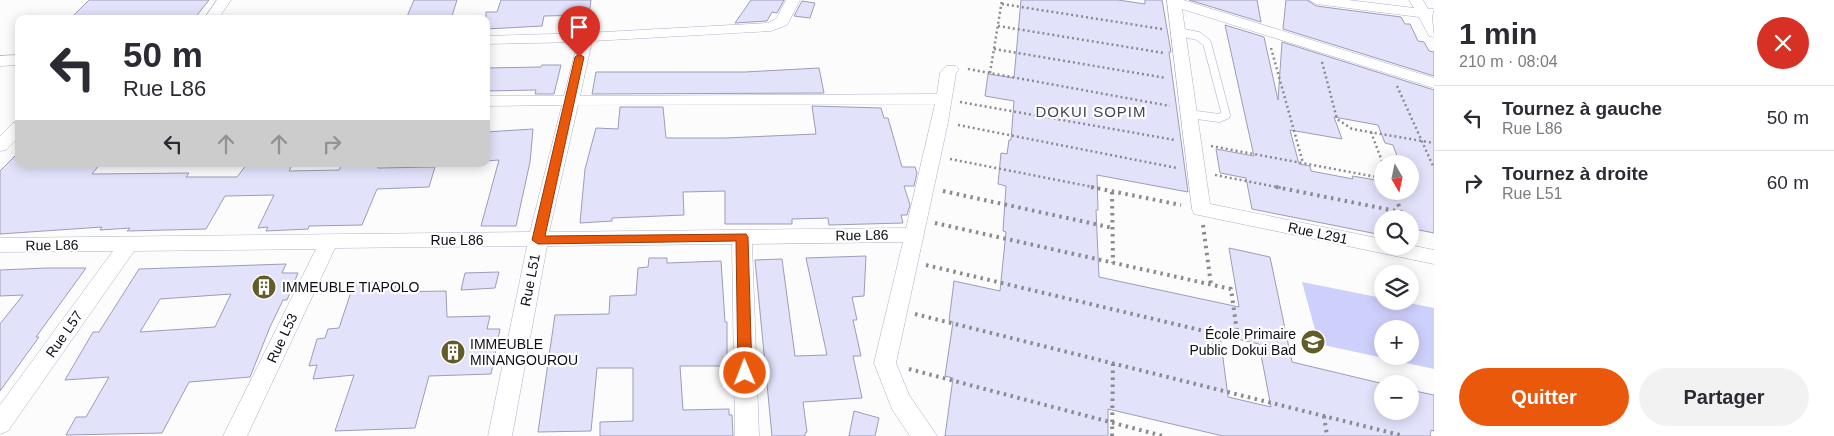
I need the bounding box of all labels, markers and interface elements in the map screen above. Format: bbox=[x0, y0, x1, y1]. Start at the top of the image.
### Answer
pin bbox=[558, 6, 600, 57]
icon: arrive bbox=[565, 13, 593, 41]
text: 1 min bbox=[1459, 17, 1537, 50]
button: close bbox=[1757, 17, 1809, 69]
icon: left bbox=[40, 35, 105, 100]
text: 50 m bbox=[123, 35, 203, 74]
text: 210 m · 08:04 bbox=[1459, 53, 1558, 70]
text: Rue L86 bbox=[123, 76, 206, 101]
text: Tournez à gauche bbox=[1502, 98, 1662, 119]
district label: DOKUI SOPIM bbox=[1035, 103, 1147, 120]
icon: left bbox=[1459, 104, 1487, 132]
text: 50 m bbox=[1767, 107, 1809, 128]
text: Rue L86 bbox=[1502, 120, 1563, 137]
icon: left bbox=[159, 130, 187, 158]
icon: ahead bbox=[212, 130, 240, 158]
icon: ahead bbox=[265, 130, 293, 158]
icon: right bbox=[318, 130, 346, 158]
north arrow bbox=[1374, 155, 1419, 200]
map controls bbox=[1374, 155, 1419, 420]
text: Tournez à droite bbox=[1502, 163, 1648, 184]
icon: right bbox=[1459, 169, 1487, 197]
text: 60 m bbox=[1767, 172, 1809, 193]
text: Rue L51 bbox=[1502, 185, 1563, 202]
button: search bbox=[1374, 210, 1419, 255]
street label: Rue L291 bbox=[1287, 219, 1350, 247]
street label: Rue L86 bbox=[835, 227, 889, 243]
street label: Rue L86 bbox=[431, 232, 484, 248]
street label: Rue L86 bbox=[25, 237, 79, 253]
street label: Rue L51 bbox=[517, 252, 543, 308]
button: layers bbox=[1374, 265, 1419, 310]
building icon: IMMEUBLE TIAPOLO bbox=[251, 274, 277, 300]
place label: IMMEUBLE TIAPOLO bbox=[282, 279, 420, 295]
street label: Rue L57 bbox=[42, 308, 86, 360]
street label: Rue L53 bbox=[264, 310, 301, 365]
button: + bbox=[1374, 320, 1419, 365]
place label: École Primaire Public Dokui Bad bbox=[1189, 326, 1296, 358]
school or university icon: École Primaire Public Dokui Bad bbox=[1300, 329, 1326, 355]
place label: IMMEUBLE MINANGOUROU bbox=[470, 336, 578, 368]
building icon: IMMEUBLE MINANGOUROU bbox=[440, 339, 466, 365]
position arrow bbox=[718, 346, 770, 398]
button: Quitter bbox=[1459, 368, 1629, 426]
button: Partager bbox=[1639, 368, 1809, 426]
button: − bbox=[1374, 375, 1419, 420]

